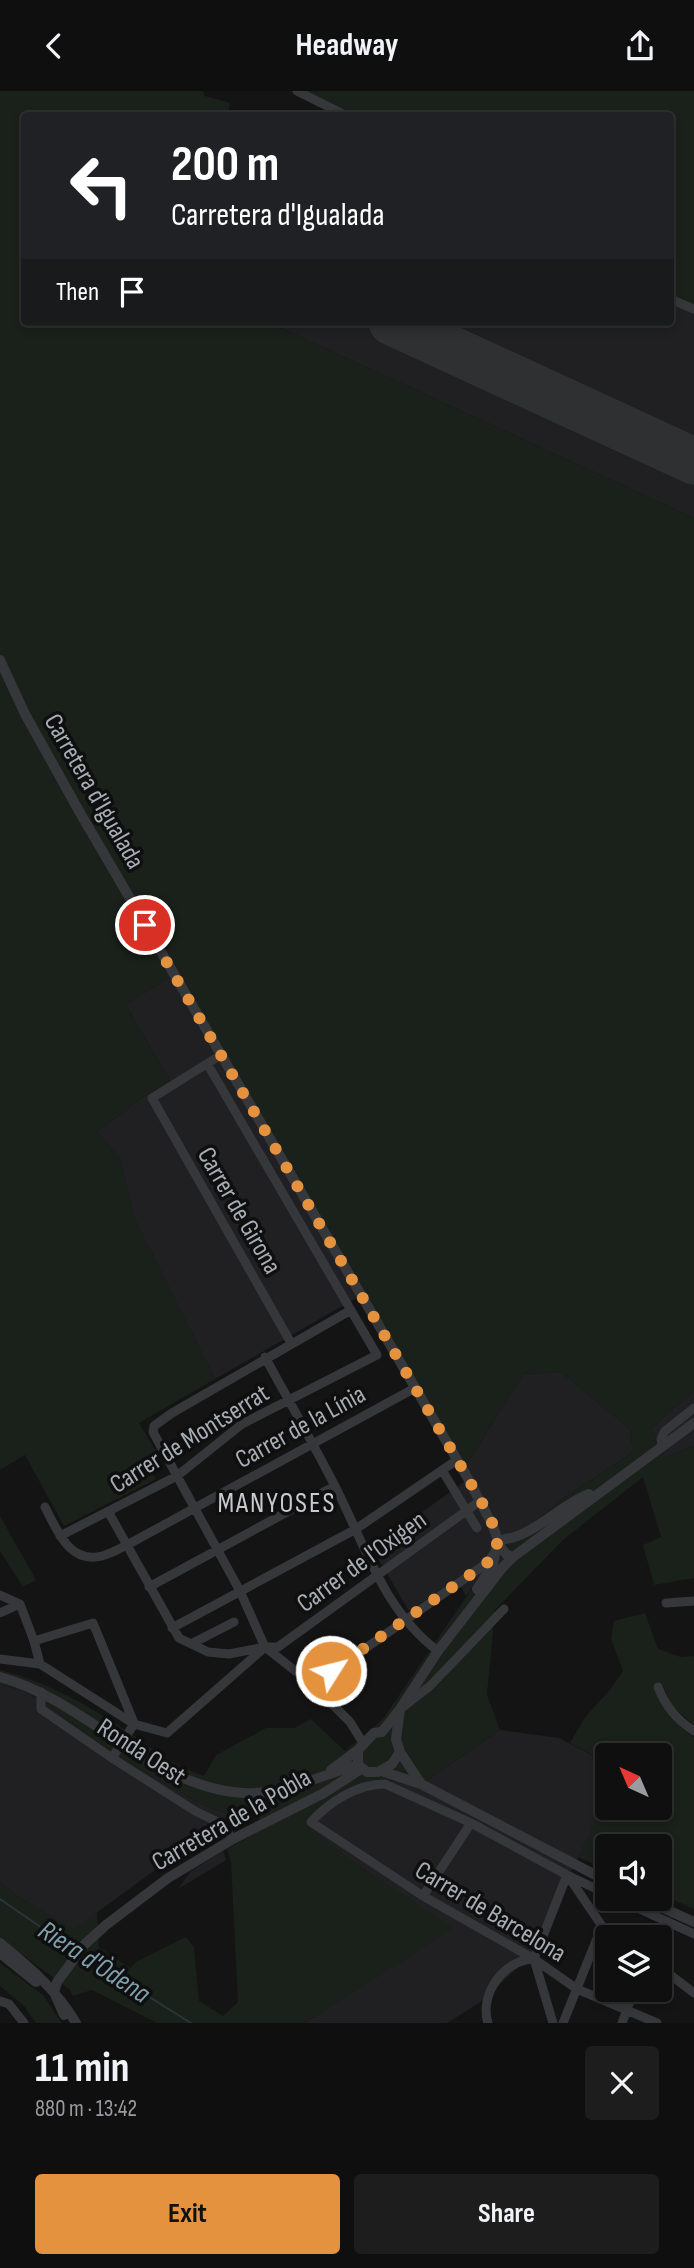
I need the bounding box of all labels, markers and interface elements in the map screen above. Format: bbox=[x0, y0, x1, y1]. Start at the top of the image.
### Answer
text: Headway bbox=[296, 26, 398, 65]
icon: back bbox=[35, 27, 73, 65]
icon: share bbox=[621, 27, 659, 65]
text: 200 m bbox=[171, 136, 279, 195]
icon: left bbox=[56, 140, 147, 231]
text: Carretera d'Igualada bbox=[171, 196, 385, 235]
icon: arrive bbox=[113, 273, 151, 311]
text: Then bbox=[56, 277, 99, 308]
street label: Carretera d'Igualada bbox=[37, 709, 151, 875]
pin bbox=[115, 895, 175, 955]
icon: arrive bbox=[126, 906, 164, 944]
street label: Carrer de Girona bbox=[190, 1142, 287, 1280]
street label: Carrer de Montserrat bbox=[105, 1378, 275, 1501]
street label: Carrer de la Línia bbox=[230, 1379, 371, 1476]
district label: MANYOSES bbox=[217, 1487, 337, 1520]
street label: Carrer de l'Oxigen bbox=[291, 1505, 433, 1620]
position arrow bbox=[294, 1634, 368, 1708]
street label: Ronda Oest bbox=[91, 1712, 191, 1792]
north arrow bbox=[595, 1743, 672, 1820]
map controls bbox=[595, 1743, 672, 2002]
street label: Carretera de la Pobla bbox=[147, 1762, 317, 1878]
button: sound bbox=[595, 1834, 672, 1911]
street label: Carrer de Barcelona bbox=[409, 1855, 571, 1969]
water label: Riera d'Òdena bbox=[32, 1914, 157, 2011]
button: layers bbox=[595, 1925, 672, 2002]
text: 11 min bbox=[35, 2043, 130, 2094]
button: close bbox=[585, 2046, 659, 2120]
text: 880 m · 13:42 bbox=[35, 2095, 137, 2123]
button: Exit bbox=[35, 2174, 340, 2254]
button: Share bbox=[354, 2174, 659, 2254]

